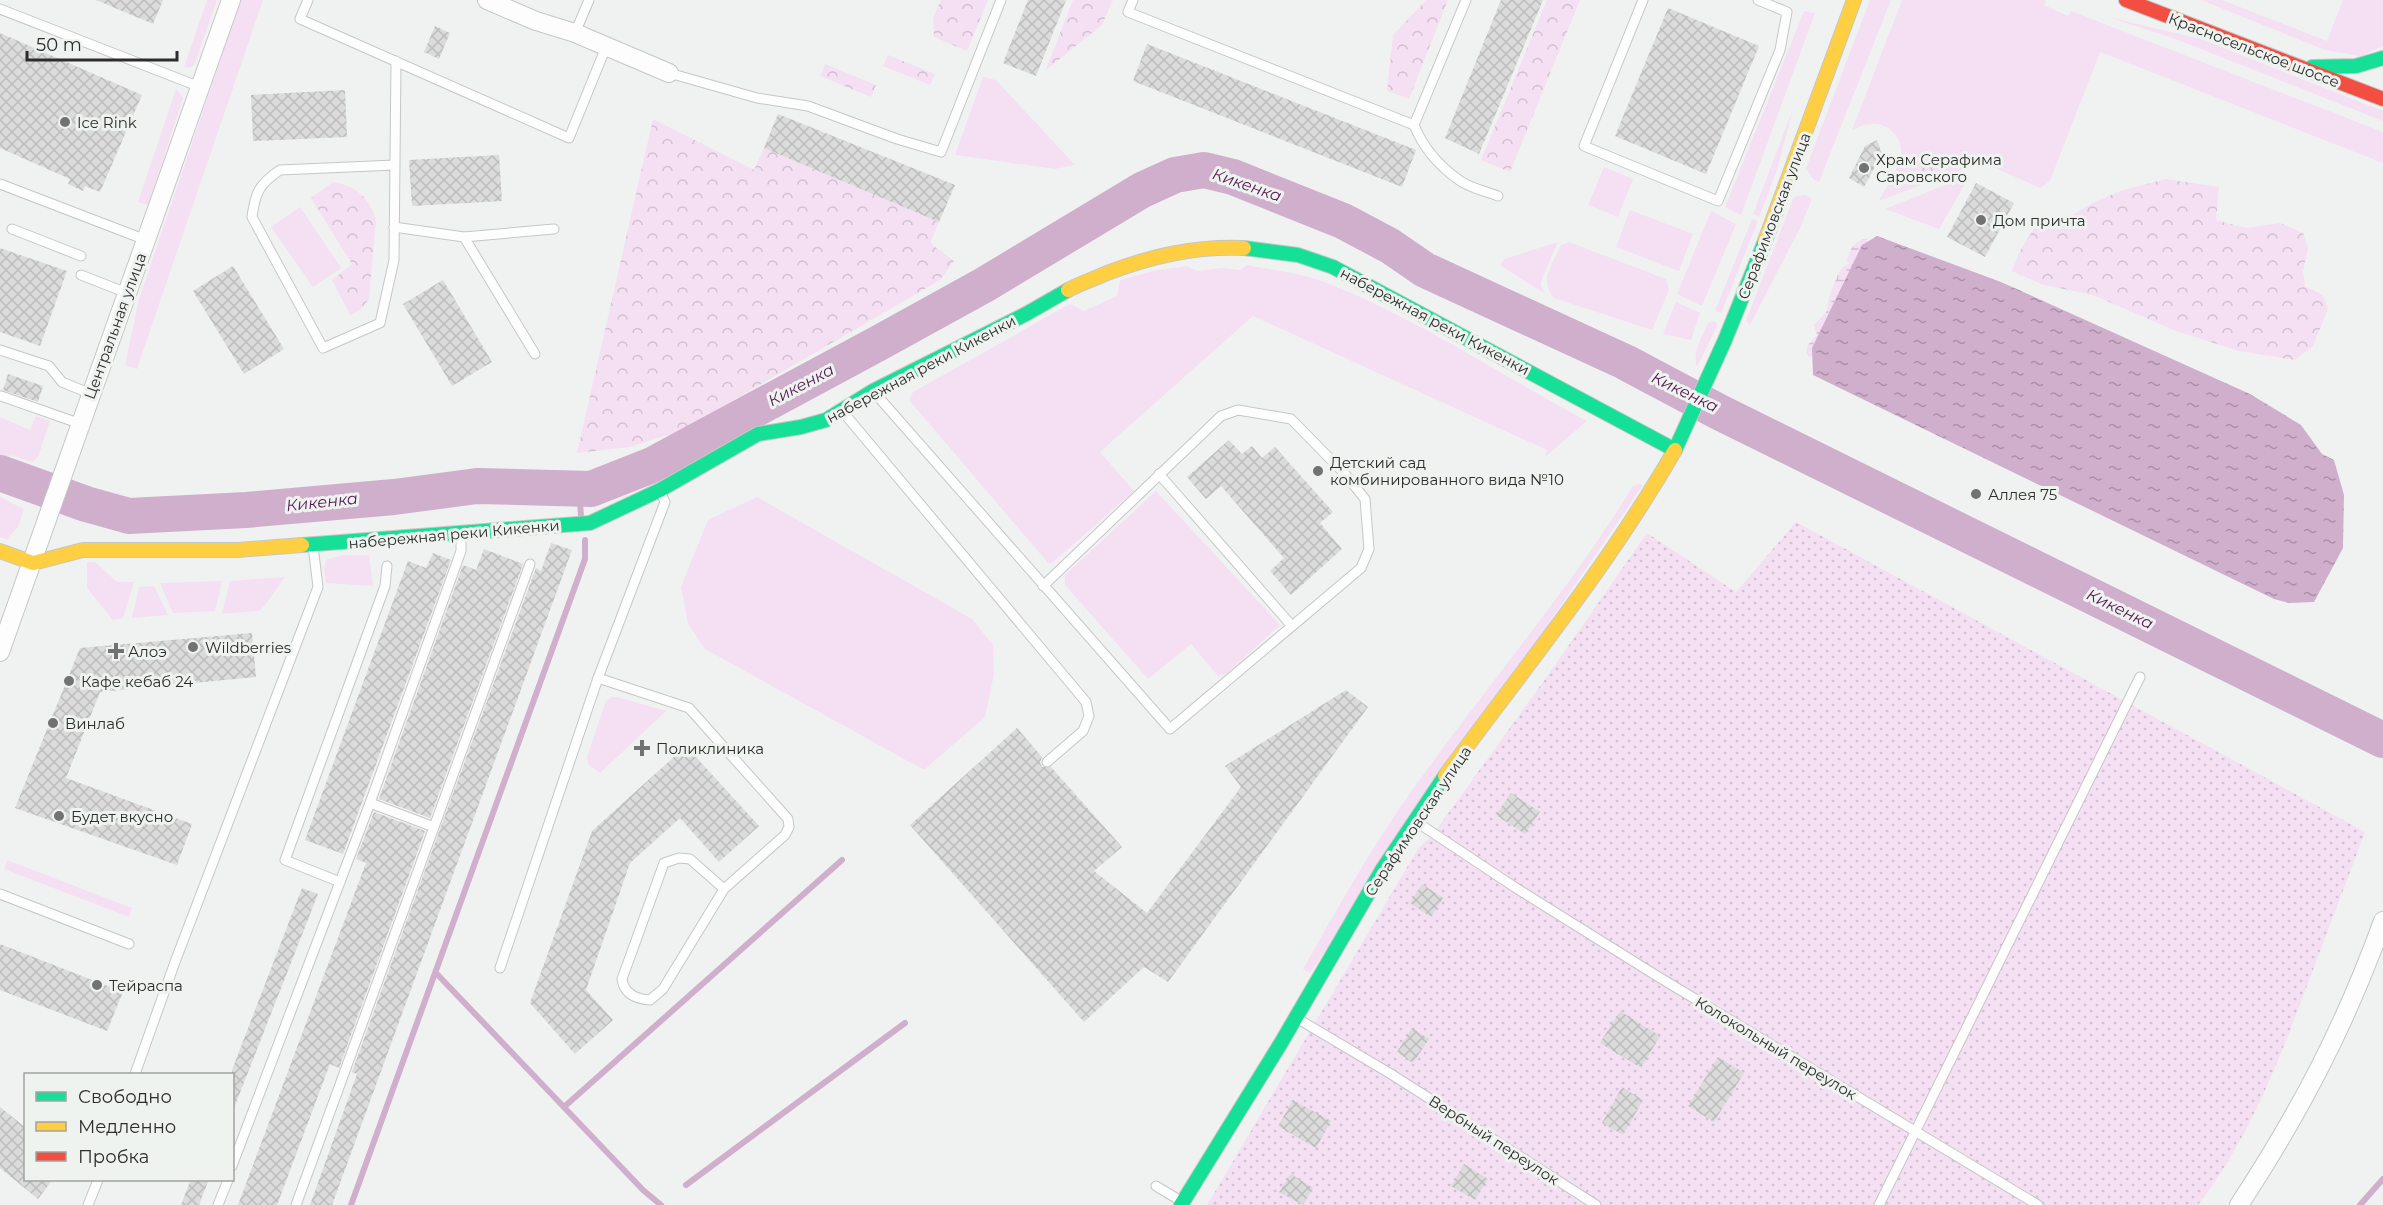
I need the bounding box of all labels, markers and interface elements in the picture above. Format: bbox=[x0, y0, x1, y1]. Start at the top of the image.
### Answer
street label: Красносельское шоссе bbox=[2166, 9, 2342, 91]
scale bar bbox=[27, 24, 177, 62]
text: 50 m bbox=[36, 34, 82, 56]
place label: Ice Rink bbox=[77, 113, 137, 132]
marker: Ice Rink bbox=[58, 115, 72, 129]
street label: Серафимовская улица bbox=[1733, 130, 1815, 302]
place label: Храм Серафима Саровского bbox=[1876, 150, 2002, 186]
marker: Храм Серафима Саровского bbox=[1857, 161, 1871, 175]
water label: Кикенка bbox=[1210, 164, 1284, 206]
place label: Дом причта bbox=[1993, 211, 2086, 230]
marker: Дом причта bbox=[1974, 213, 1988, 227]
street label: Центральная улица bbox=[80, 250, 150, 402]
street label: набережная реки Кикенки bbox=[1337, 263, 1533, 379]
street label: набережная реки Кикенки bbox=[823, 311, 1019, 427]
water label: Кикенка bbox=[765, 360, 837, 410]
water label: Кикенка bbox=[1649, 368, 1721, 416]
place label: Детский сад комбинированного вида №10 bbox=[1330, 453, 1564, 489]
marker: Детский сад комбинированного вида №10 bbox=[1311, 464, 1325, 478]
place label: Аллея 75 bbox=[1988, 485, 2057, 504]
marker: Аллея 75 bbox=[1969, 487, 1983, 501]
water label: Кикенка bbox=[285, 489, 359, 515]
street label: набережная реки Кикенки bbox=[348, 515, 560, 553]
water label: Кикенка bbox=[2084, 585, 2156, 633]
place label: Wildberries bbox=[205, 638, 291, 657]
marker: Wildberries bbox=[186, 640, 200, 654]
place label: Алоэ bbox=[128, 642, 167, 661]
marker: Алоэ bbox=[109, 644, 123, 658]
place label: Кафе кебаб 24 bbox=[81, 672, 193, 691]
marker: Кафе кебаб 24 bbox=[62, 674, 76, 688]
place label: Винлаб bbox=[65, 714, 125, 733]
marker: Винлаб bbox=[46, 716, 60, 730]
marker: Поликлиника bbox=[633, 739, 651, 757]
place label: Поликлиника bbox=[656, 739, 764, 758]
street label: Серафимовская улица bbox=[1361, 742, 1475, 900]
place label: Будет вкусно bbox=[71, 807, 173, 826]
marker: Будет вкусно bbox=[52, 809, 66, 823]
place label: Тейраспа bbox=[109, 976, 183, 995]
marker: Тейраспа bbox=[90, 978, 104, 992]
street label: Колокольный переулок bbox=[1692, 992, 1860, 1104]
legend bbox=[24, 1073, 234, 1181]
text: Свободно bbox=[78, 1086, 172, 1108]
street label: Вербный переулок bbox=[1425, 1091, 1563, 1189]
text: Медленно bbox=[78, 1116, 176, 1138]
text: Пробка bbox=[78, 1146, 149, 1168]

